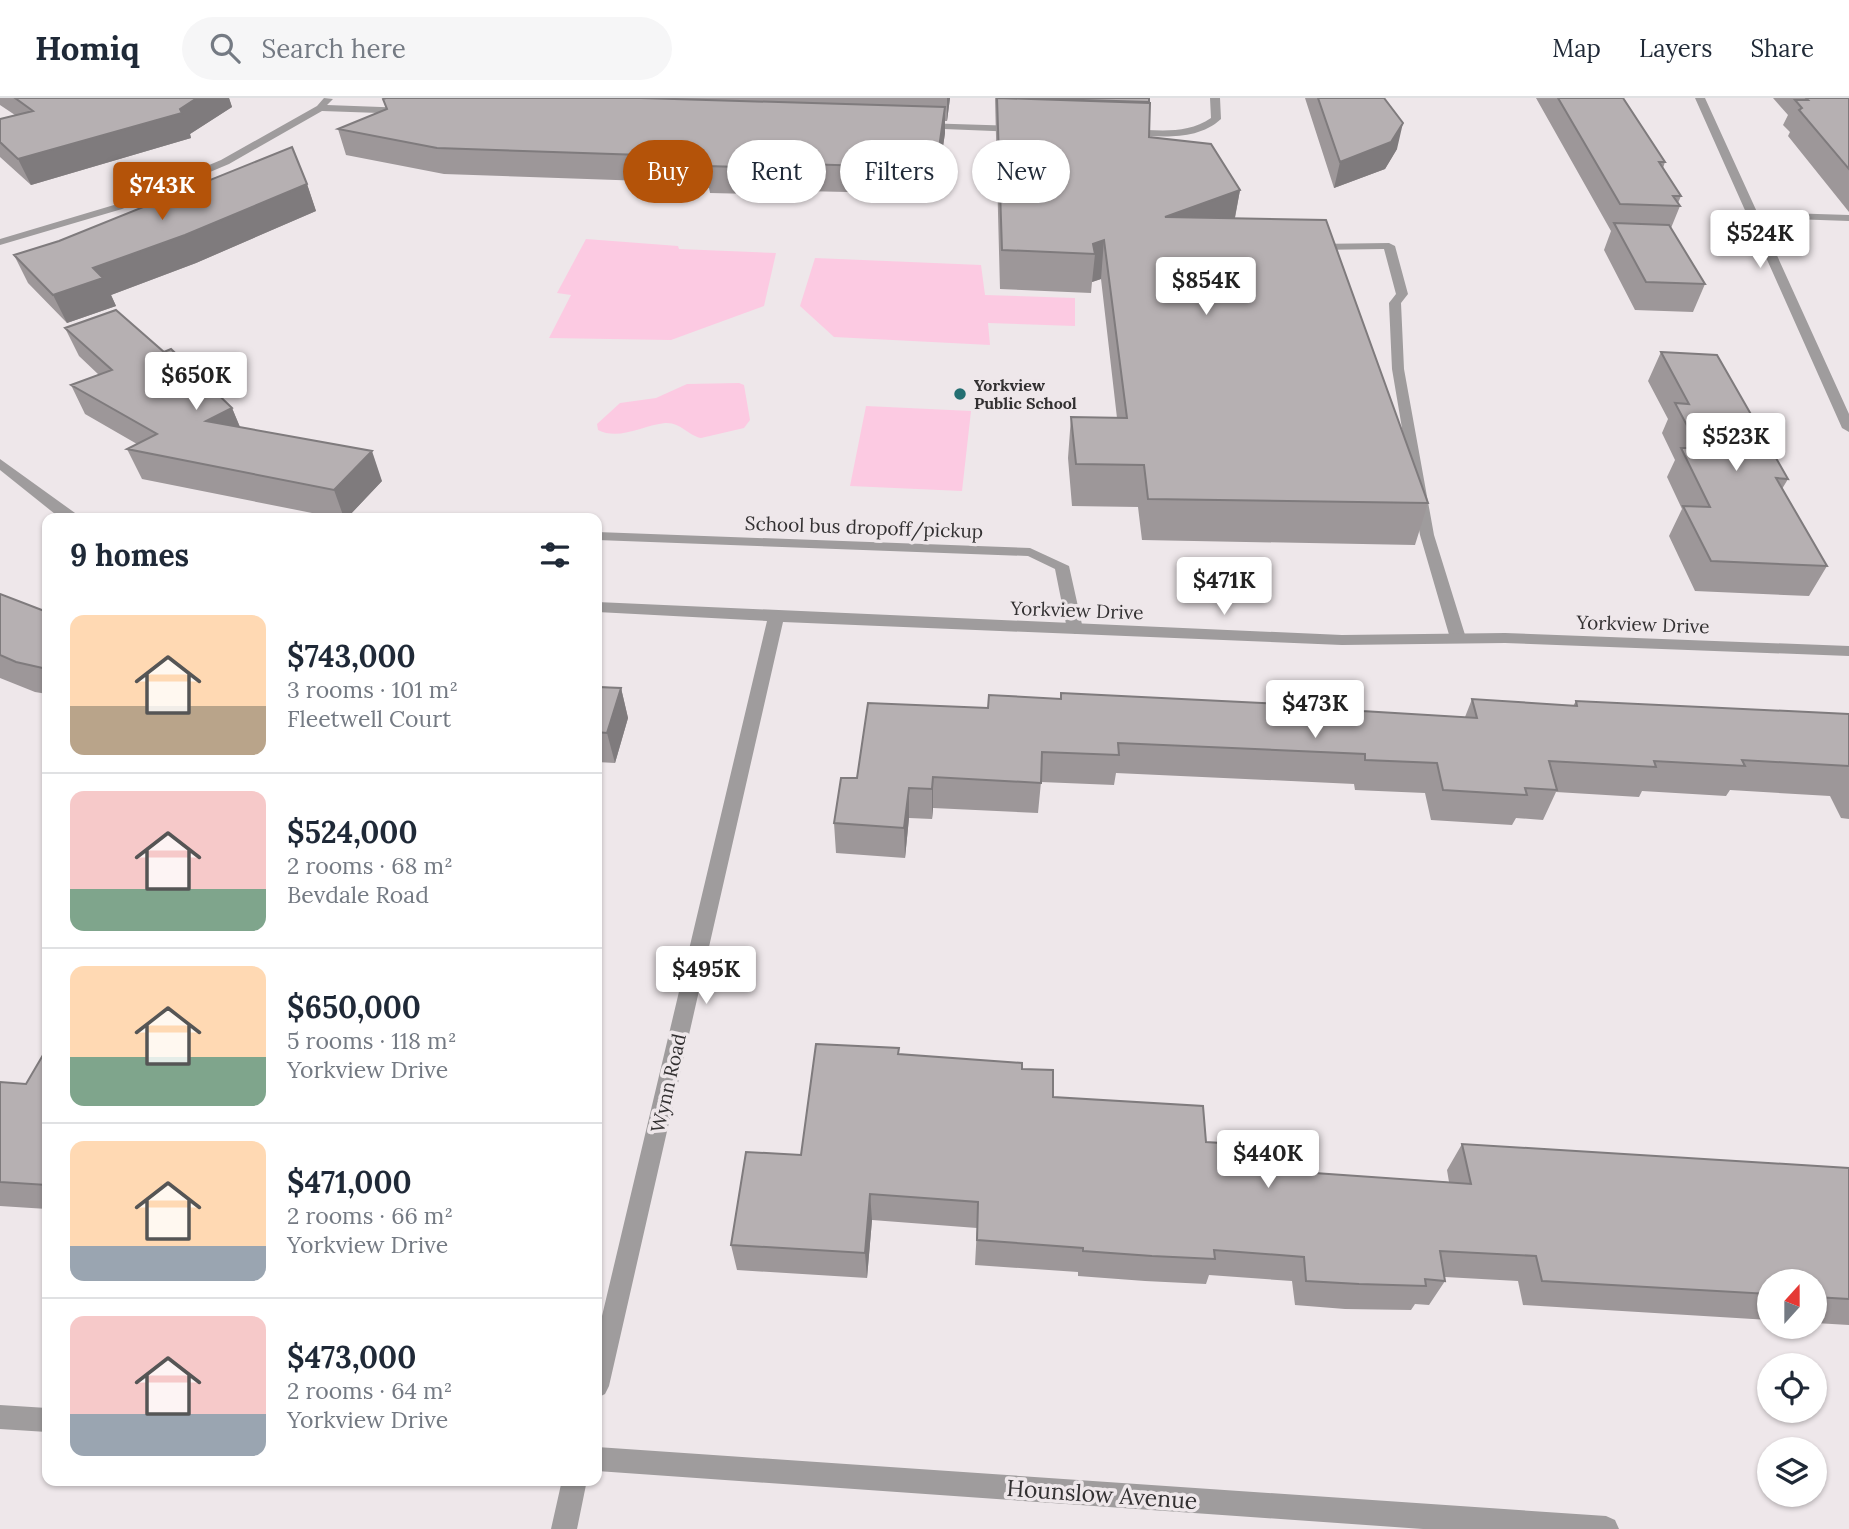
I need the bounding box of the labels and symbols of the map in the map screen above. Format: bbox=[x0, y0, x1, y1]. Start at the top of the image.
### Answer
pin: $743K bbox=[113, 162, 211, 222]
pin: $524K bbox=[1711, 211, 1809, 270]
pin: $854K bbox=[1157, 258, 1255, 317]
pin: $650K bbox=[147, 352, 245, 412]
place label: Yorkview Public School bbox=[974, 375, 1077, 413]
marker: Yorkview Public School bbox=[952, 386, 968, 402]
pin: $523K bbox=[1687, 414, 1785, 473]
street label: School bus dropoff/pickup bbox=[744, 511, 984, 544]
pin: $471K bbox=[1175, 558, 1273, 617]
street label: Yorkview Drive bbox=[1009, 596, 1144, 624]
street label: Yorkview Drive bbox=[1575, 610, 1710, 638]
pin: $473K bbox=[1266, 680, 1364, 740]
pin: $495K bbox=[657, 946, 755, 1006]
street label: Wynn Road bbox=[645, 1031, 691, 1135]
pin: $440K bbox=[1219, 1130, 1317, 1190]
north arrow bbox=[1757, 1269, 1827, 1339]
street label: Hounslow Avenue bbox=[1006, 1473, 1198, 1515]

